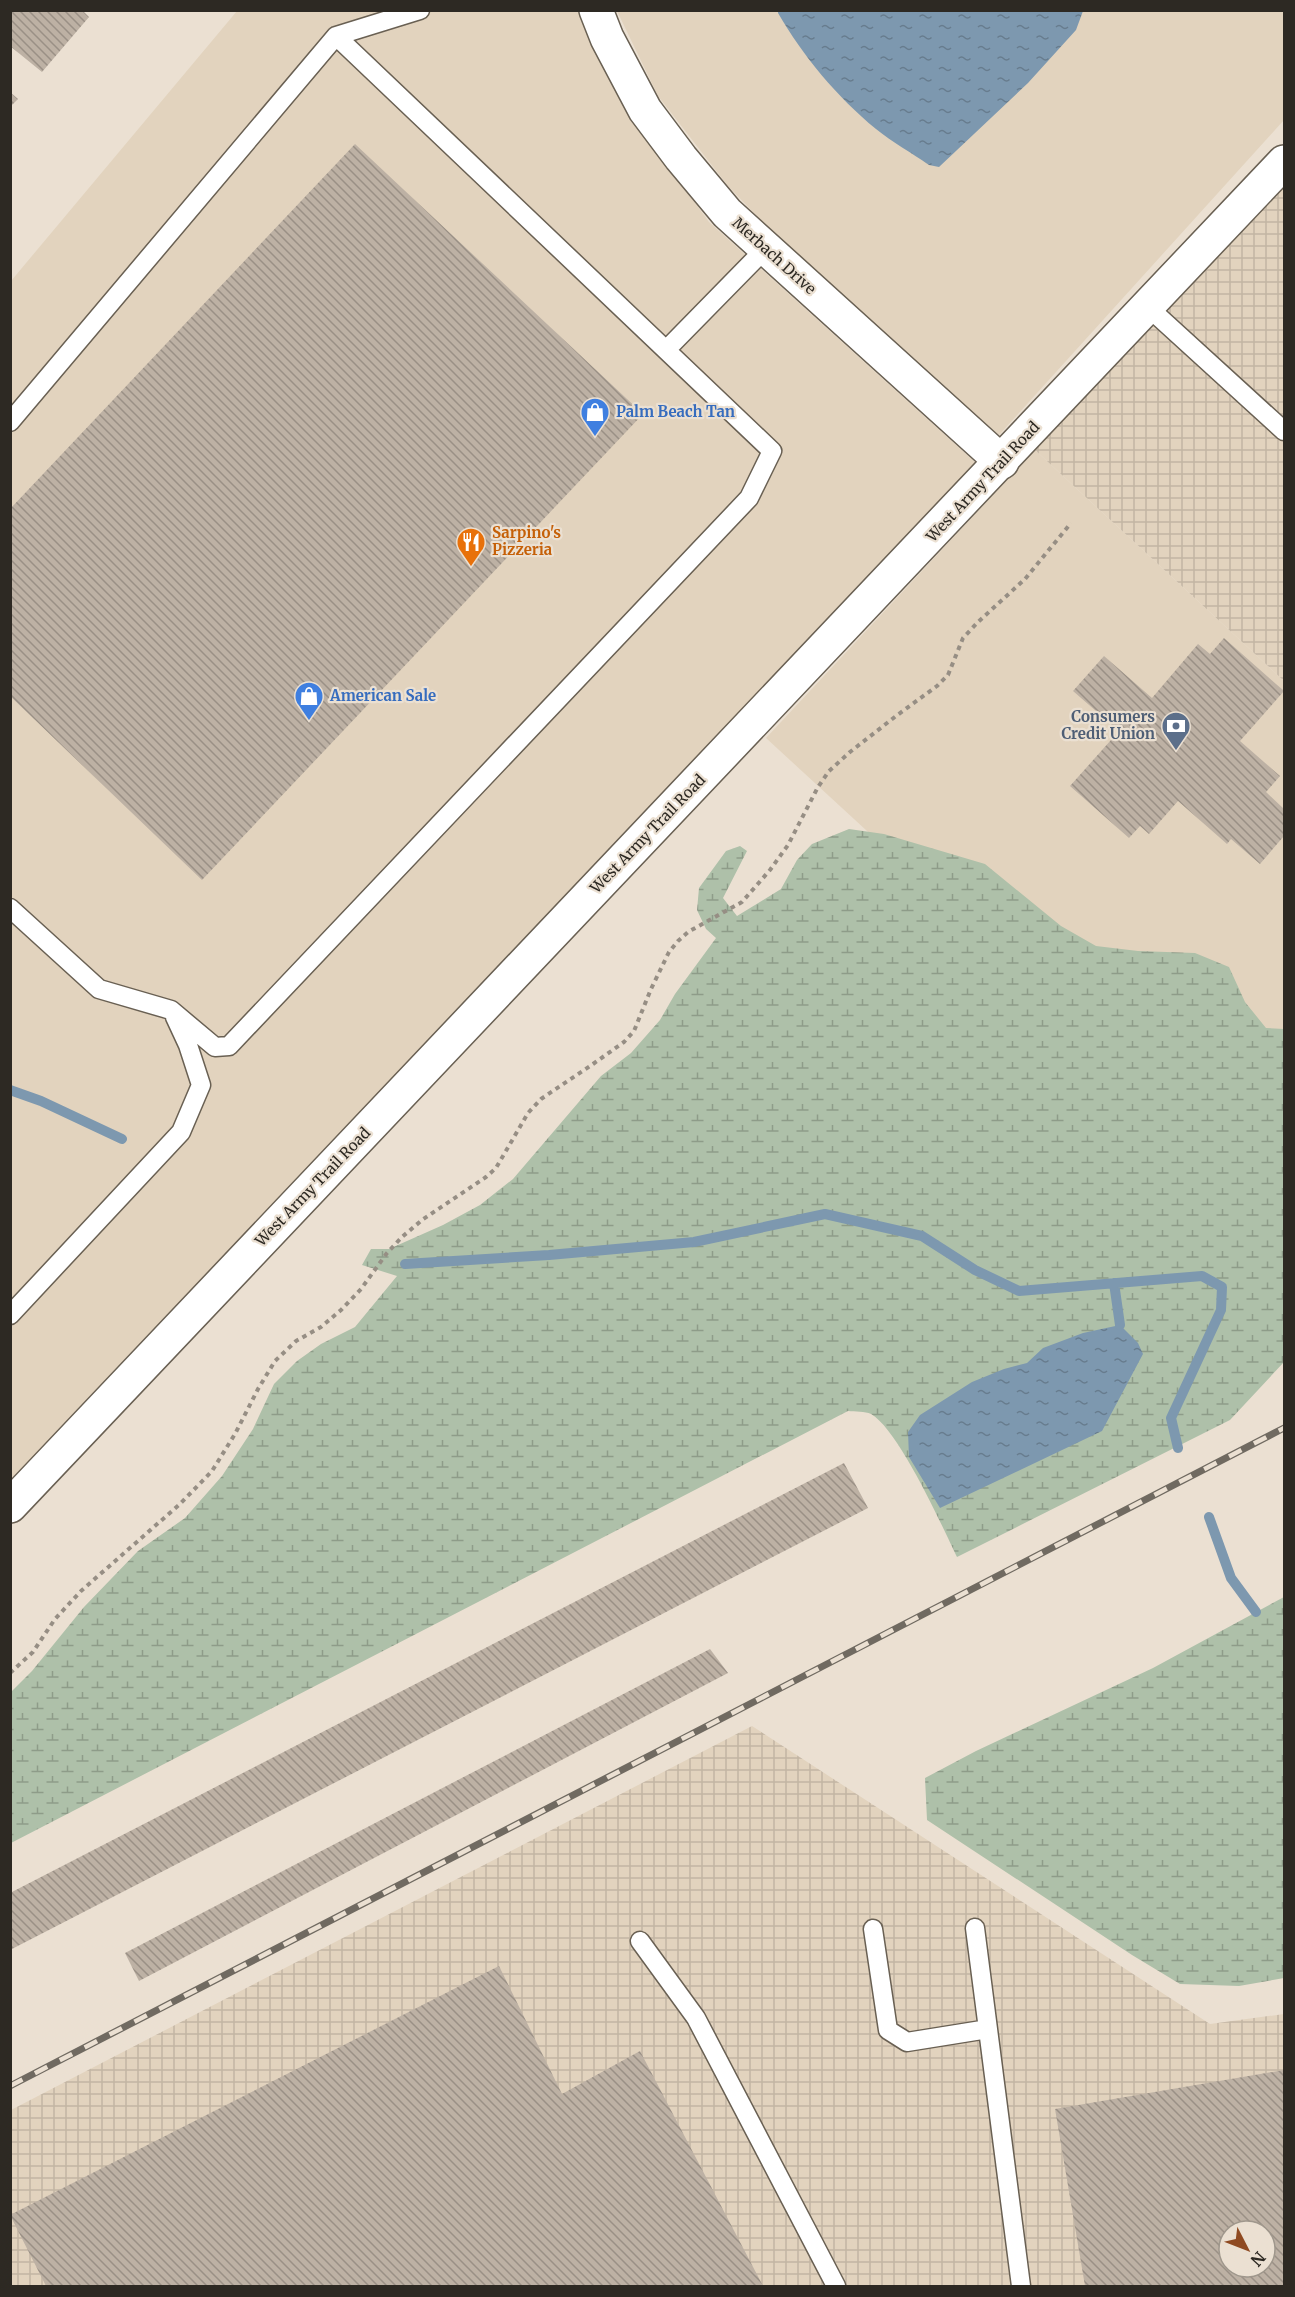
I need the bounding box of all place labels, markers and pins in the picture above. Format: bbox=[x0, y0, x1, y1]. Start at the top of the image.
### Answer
shop icon: Palm Beach Tan bbox=[579, 396, 611, 438]
place label: Palm Beach Tan bbox=[616, 402, 735, 421]
place label: Sarpino's Pizzeria bbox=[492, 523, 561, 559]
restaurant icon: Sarpino's Pizzeria bbox=[455, 526, 487, 568]
shop icon: American Sale bbox=[293, 680, 325, 722]
place label: American Sale bbox=[329, 686, 436, 705]
place label: Consumers Credit Union bbox=[1061, 707, 1155, 743]
bank icon: Consumers Credit Union bbox=[1160, 710, 1192, 752]

